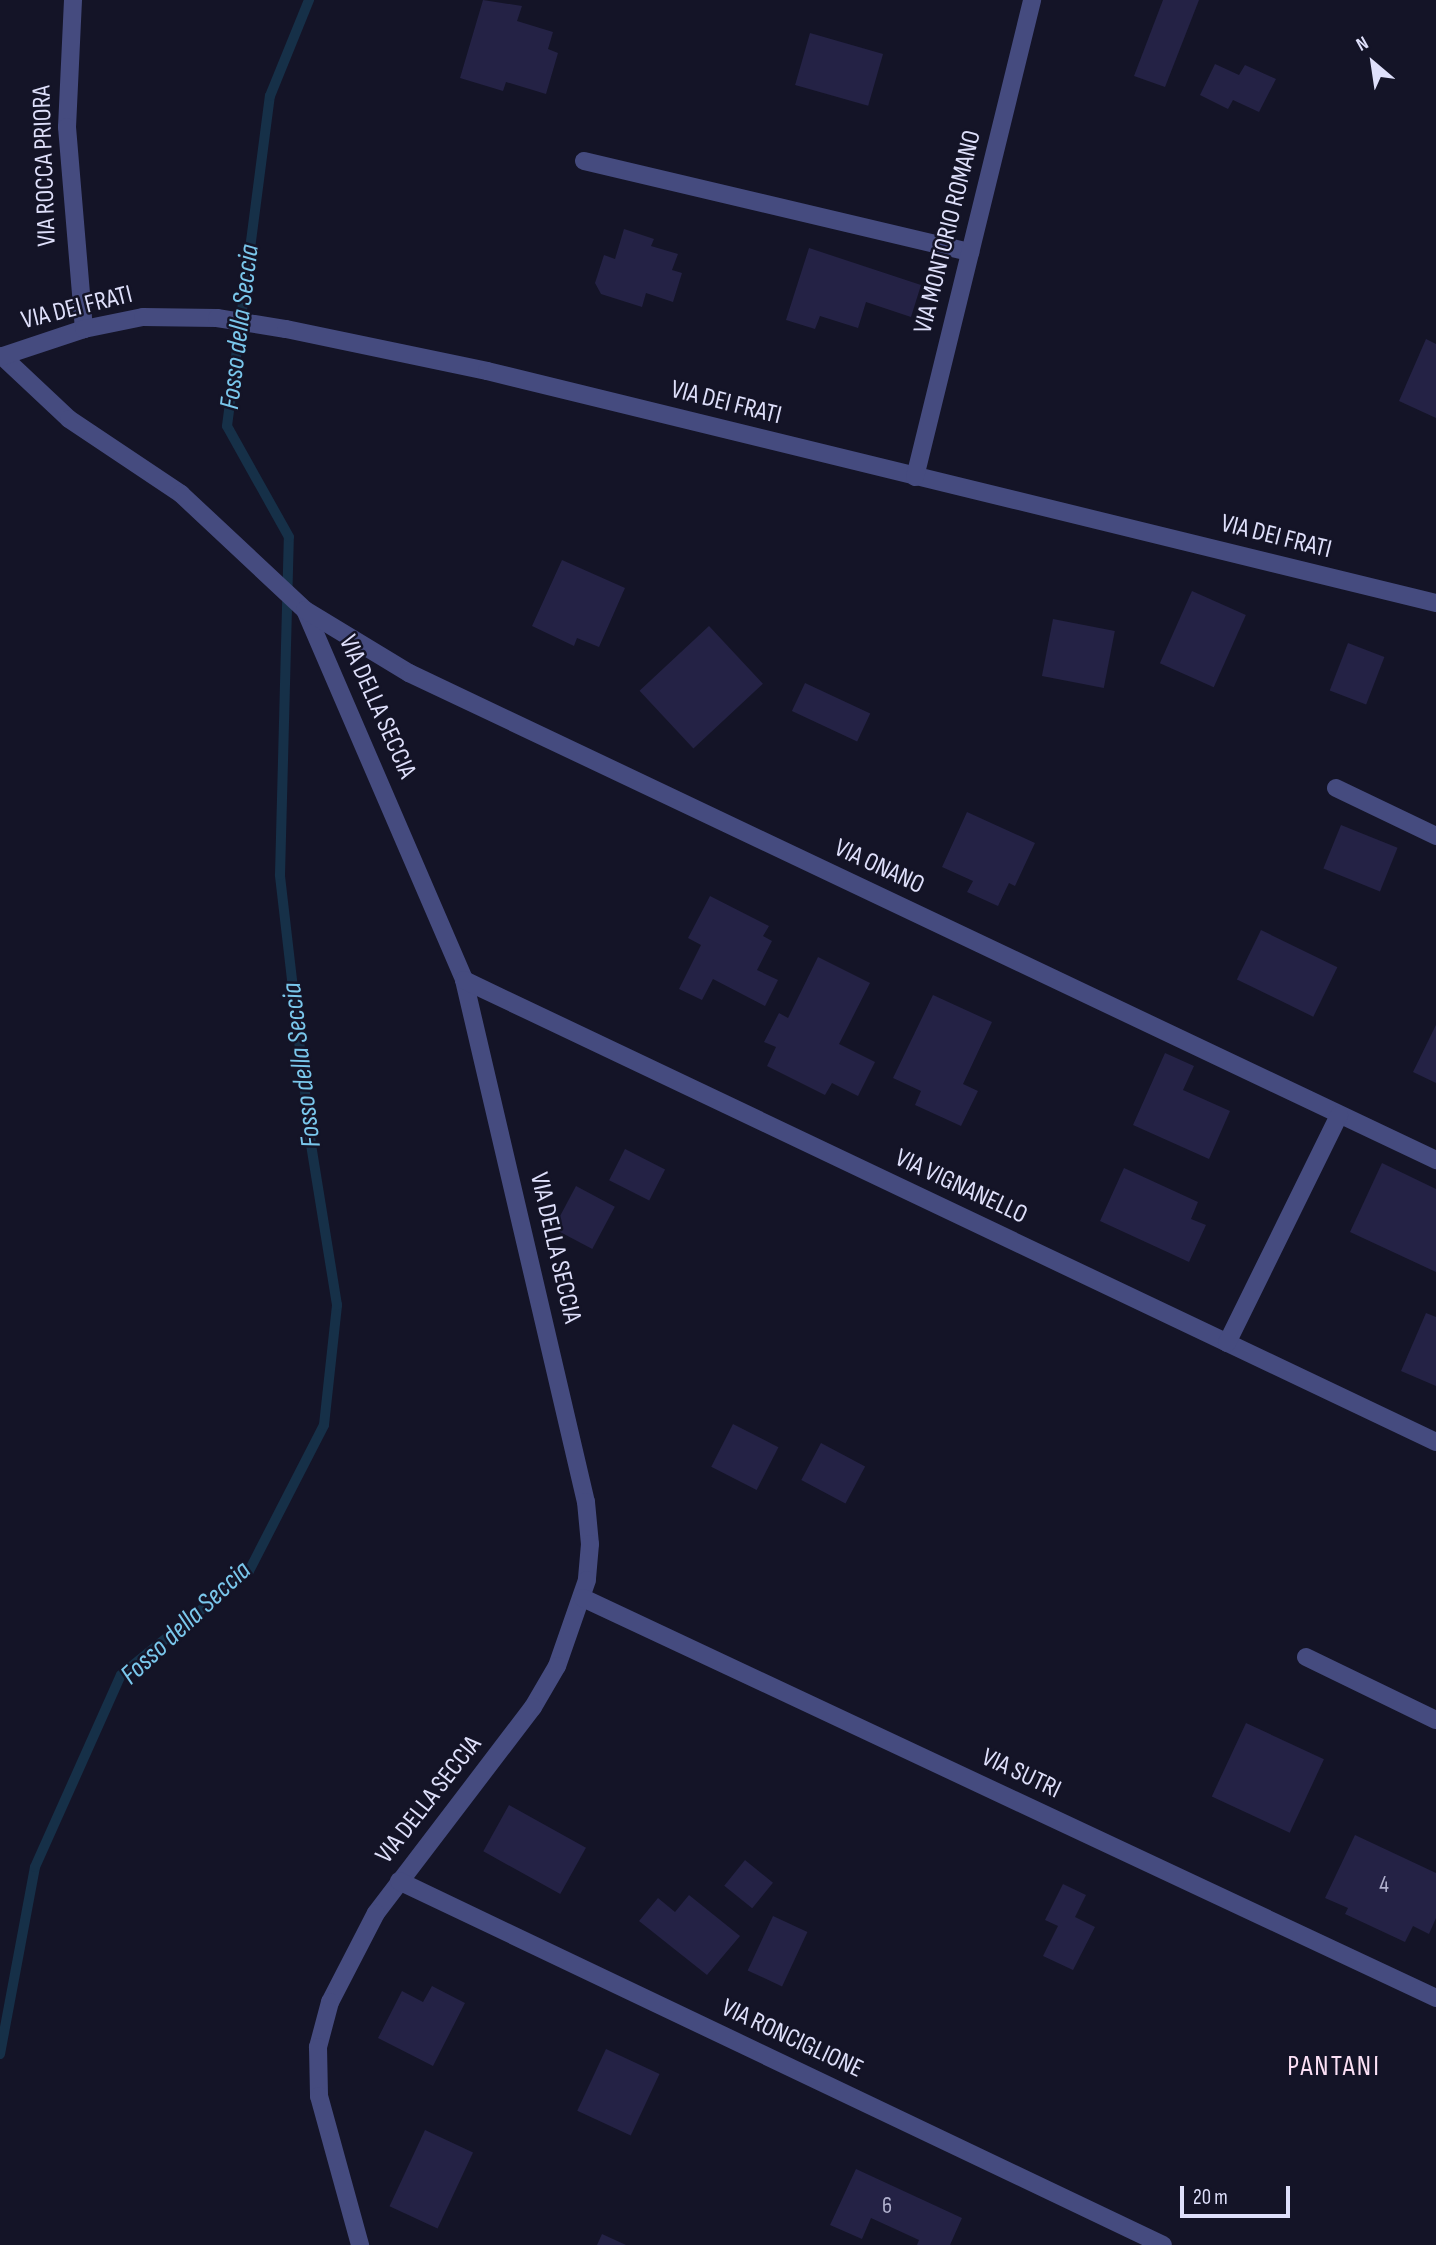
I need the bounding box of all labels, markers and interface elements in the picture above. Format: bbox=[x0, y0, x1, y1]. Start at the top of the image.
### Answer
north arrow bbox=[1338, 28, 1408, 98]
text: N bbox=[1353, 32, 1373, 57]
street label: VIA ROCCA PRIORA bbox=[27, 85, 63, 247]
street label: VIA MONTORIO ROMANO bbox=[908, 127, 988, 337]
water label: Fosso della Seccia bbox=[213, 243, 267, 411]
street label: VIA DEI FRATI bbox=[18, 279, 136, 337]
street label: VIA DEI FRATI bbox=[667, 374, 785, 432]
street label: VIA DEI FRATI bbox=[1217, 508, 1335, 566]
street label: VIA DELLA SECCIA bbox=[332, 631, 422, 783]
street label: VIA ONANO bbox=[829, 833, 929, 901]
water label: Fosso della Seccia bbox=[275, 981, 329, 1149]
street label: VIA VIGNANELLO bbox=[890, 1143, 1032, 1231]
street label: VIA DELLA SECCIA bbox=[523, 1170, 587, 1326]
water label: Fosso della Seccia bbox=[114, 1554, 258, 1692]
street label: VIA DELLA SECCIA bbox=[369, 1730, 489, 1870]
street label: VIA SUTRI bbox=[976, 1742, 1066, 1806]
house number: 4 bbox=[1379, 1871, 1389, 1899]
street label: VIA RONCIGLIONE bbox=[716, 1993, 868, 2085]
district label: PANTANI bbox=[1288, 2050, 1380, 2084]
scale bar bbox=[1184, 2172, 1294, 2216]
text: 20 m bbox=[1193, 2185, 1228, 2210]
house number: 6 bbox=[882, 2192, 892, 2220]

